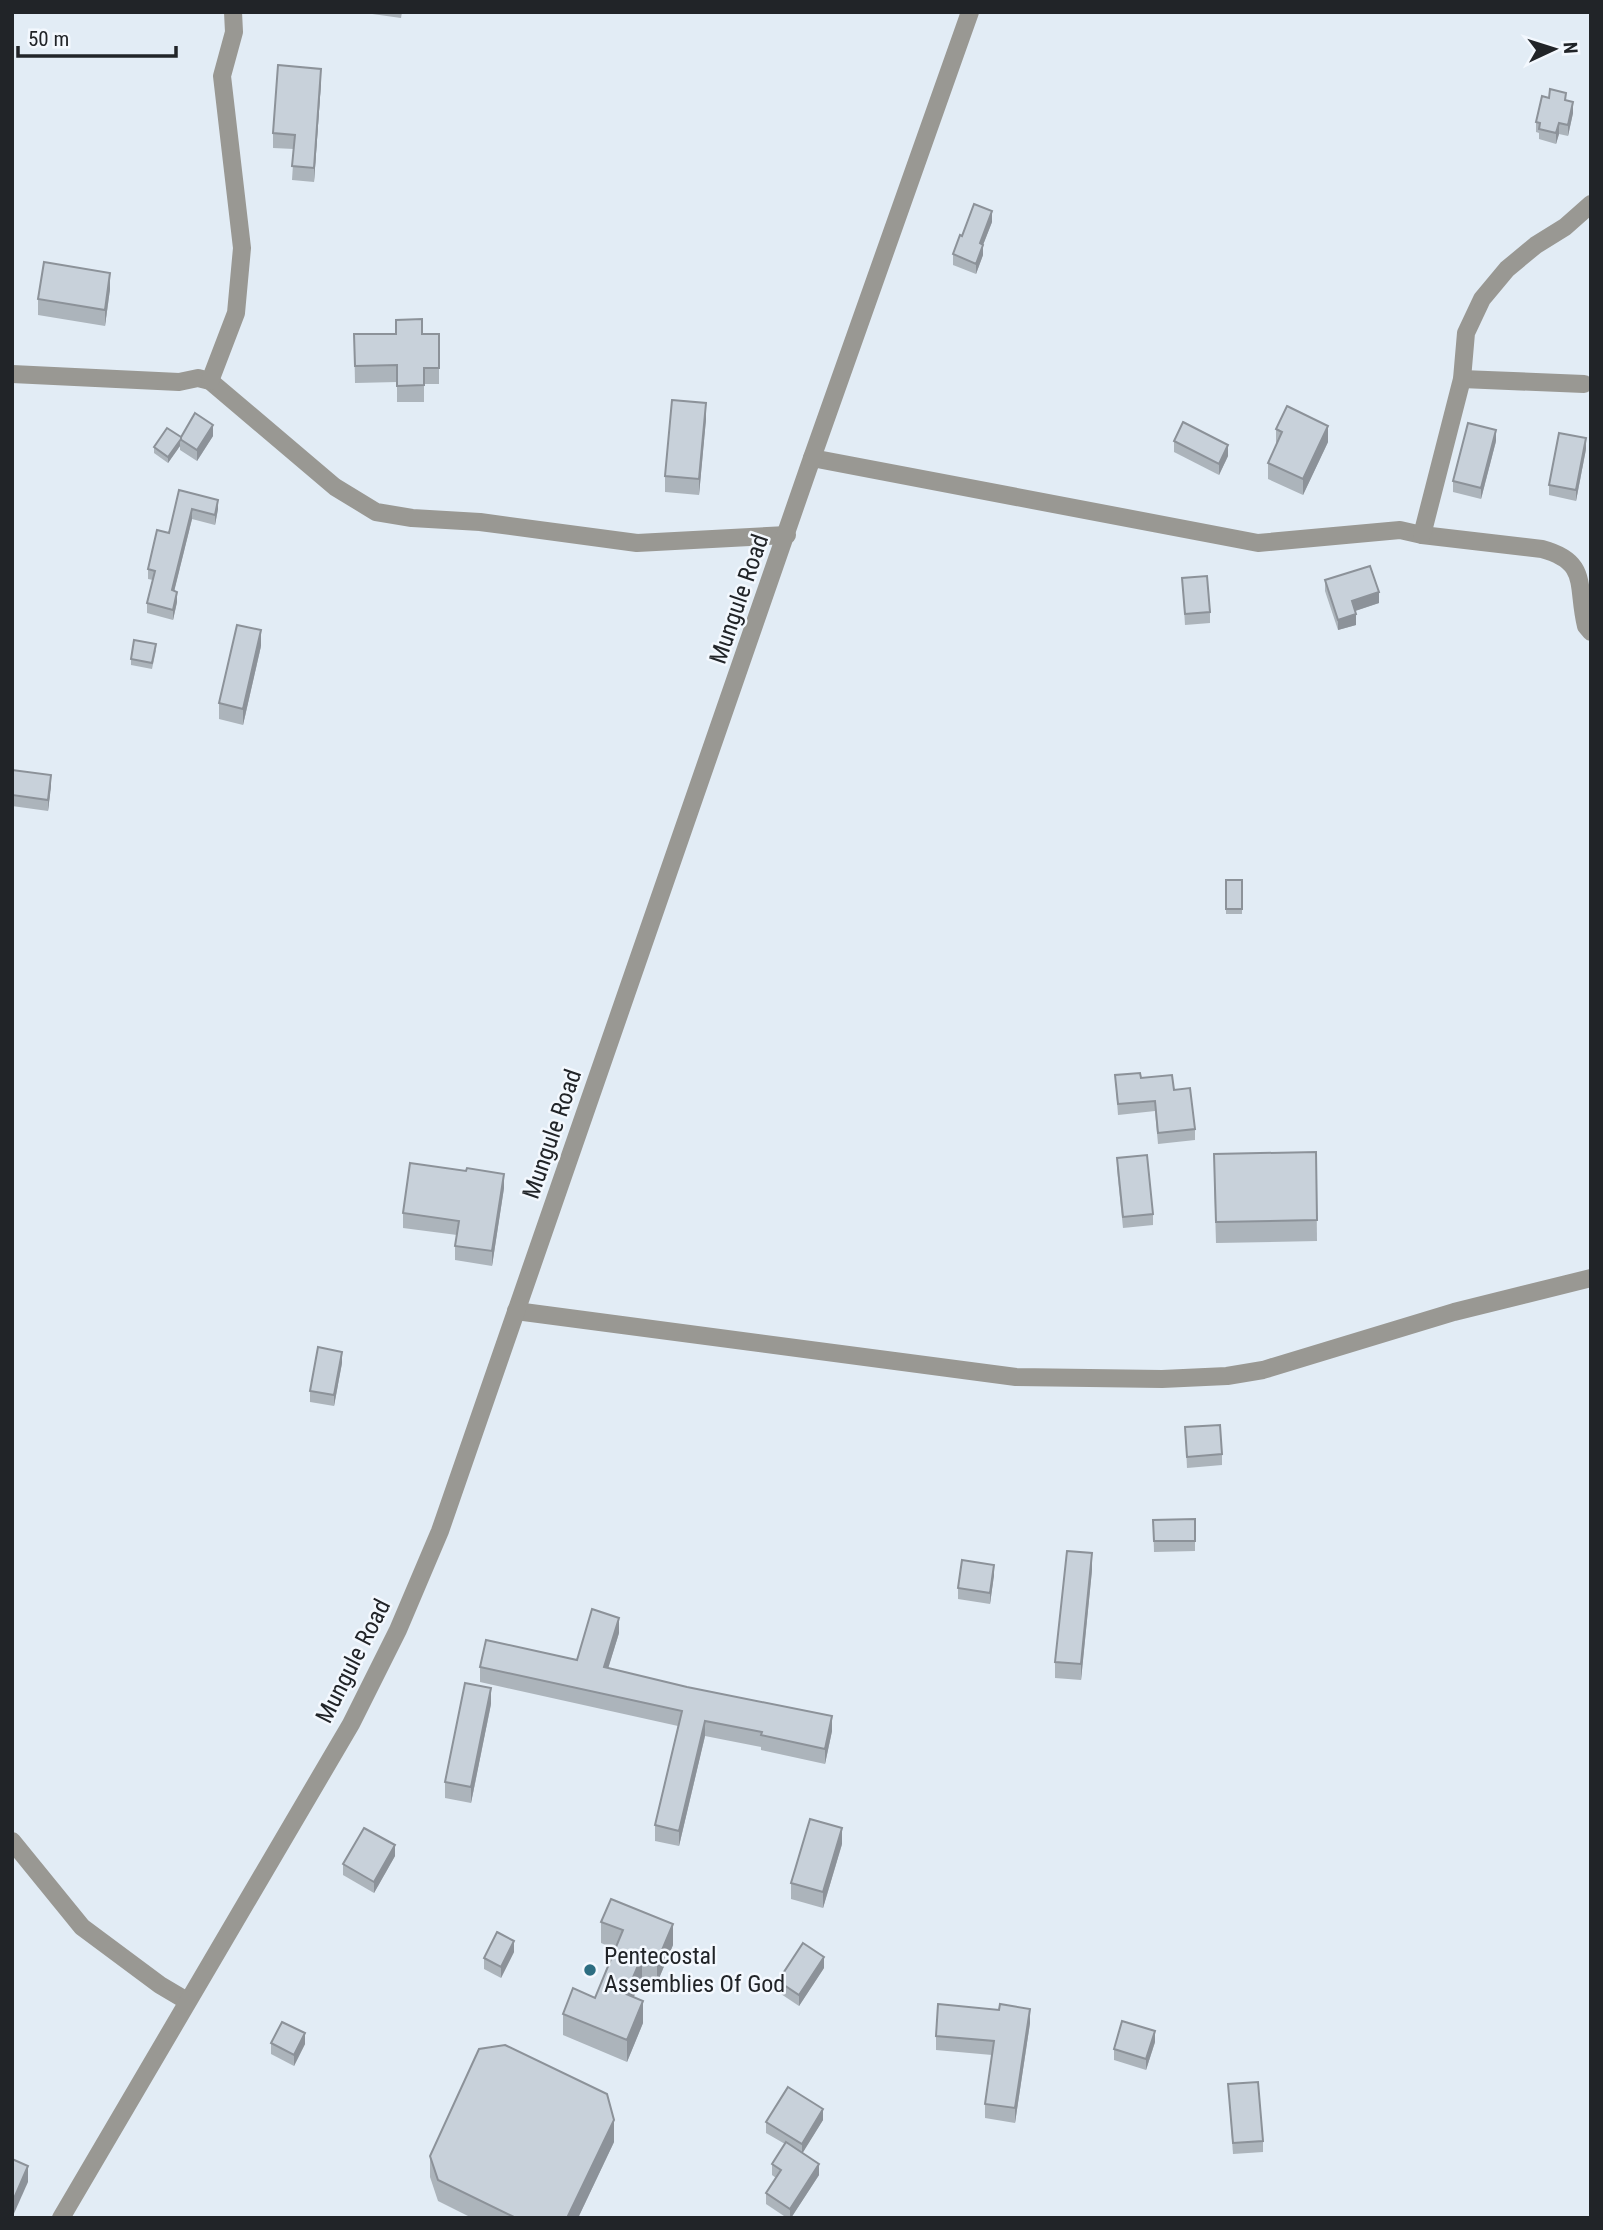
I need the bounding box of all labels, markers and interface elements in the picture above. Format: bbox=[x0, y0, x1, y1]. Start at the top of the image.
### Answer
scale bar bbox=[18, 14, 175, 58]
north arrow bbox=[1519, 14, 1589, 84]
text: 50 m bbox=[28, 27, 69, 51]
text: N bbox=[1559, 41, 1582, 54]
street label: Mungule Road bbox=[704, 531, 774, 667]
street label: Mungule Road bbox=[517, 1066, 587, 1202]
street label: Mungule Road bbox=[310, 1594, 396, 1728]
place label: Pentecostal Assemblies Of God bbox=[604, 1942, 785, 1998]
marker: Pentecostal Assemblies Of God bbox=[582, 1962, 598, 1978]

